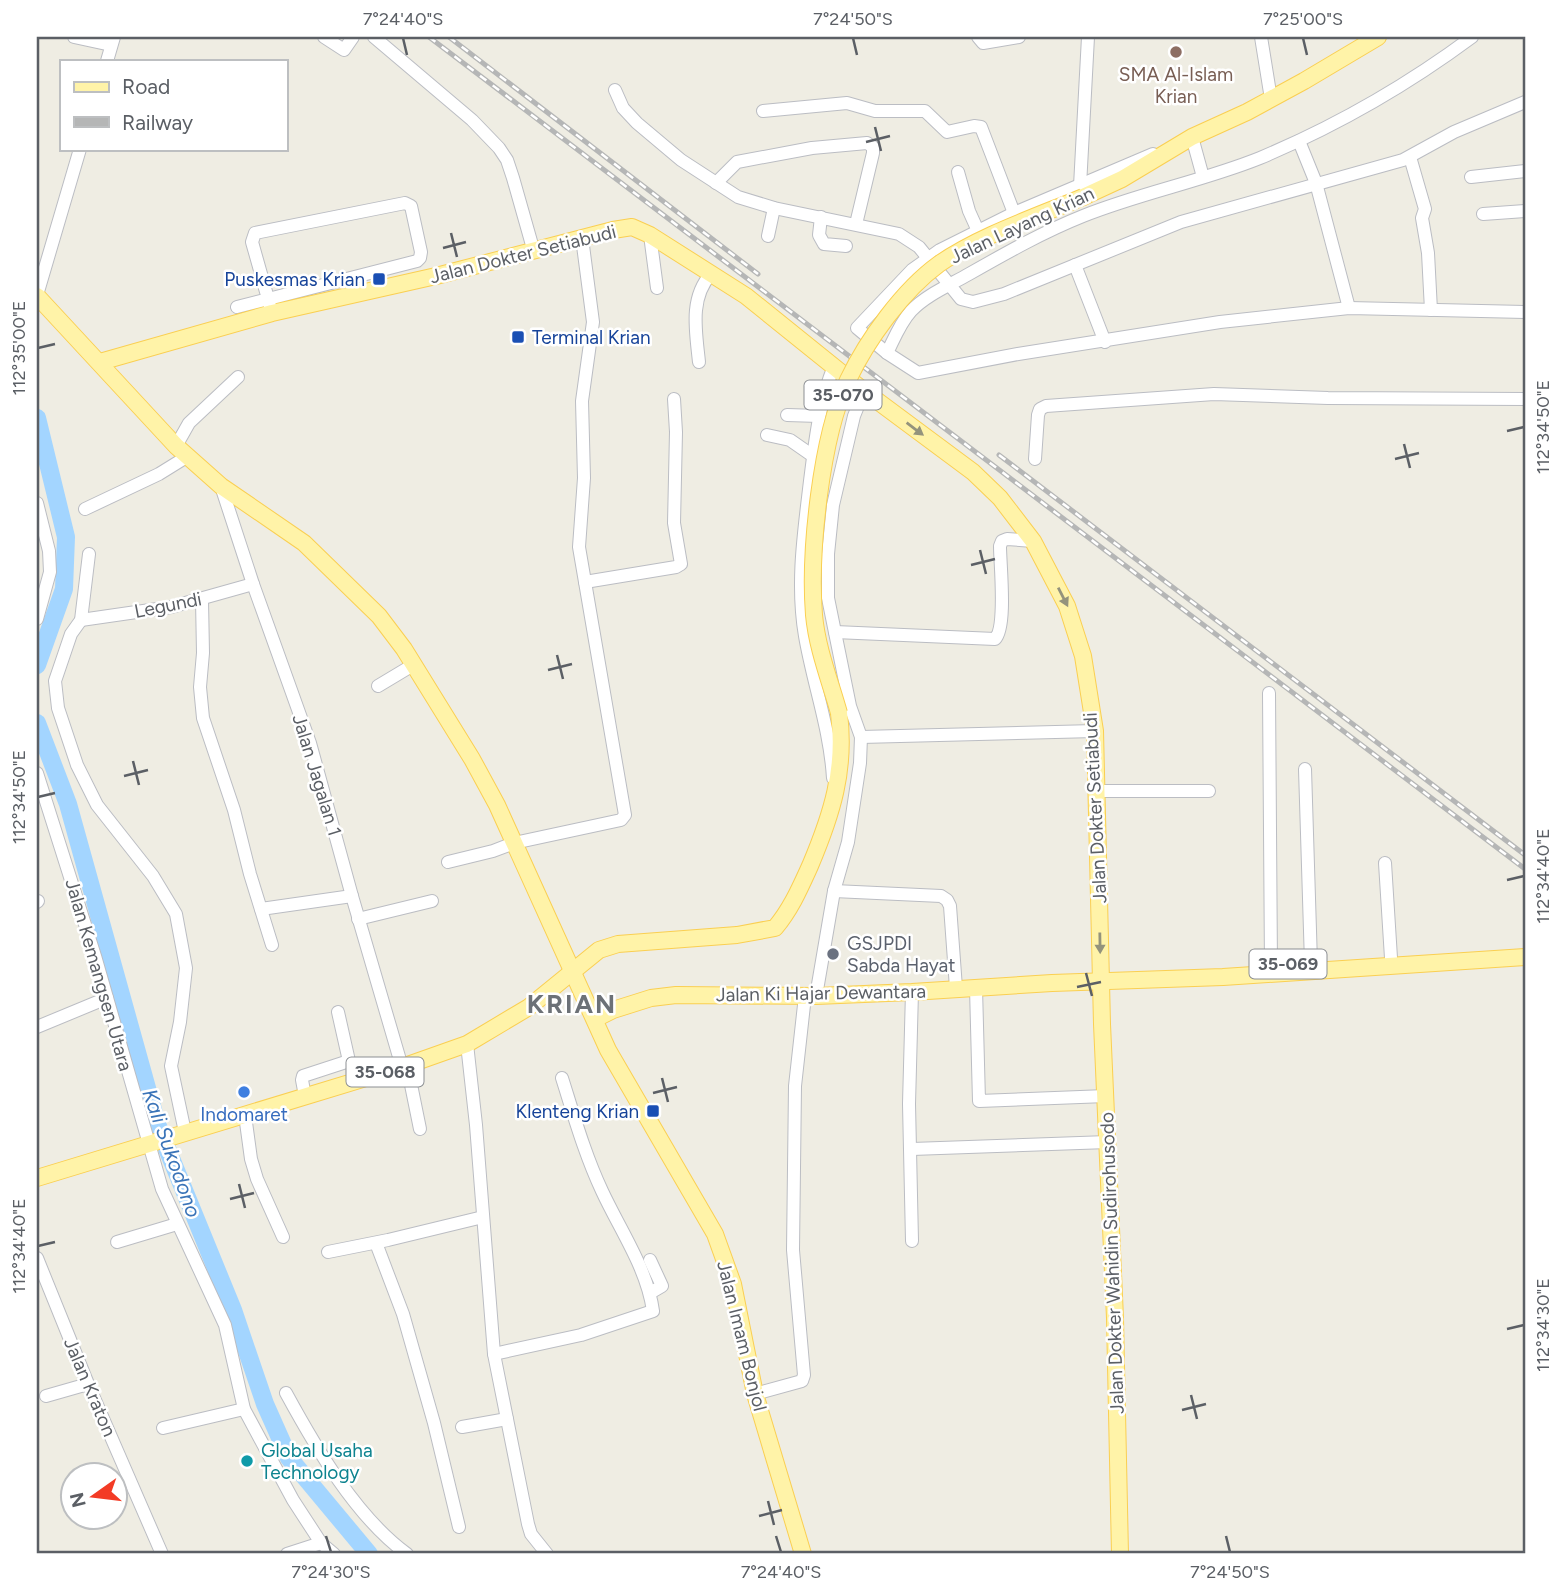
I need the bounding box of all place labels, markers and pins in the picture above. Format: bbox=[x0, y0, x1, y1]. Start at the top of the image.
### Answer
marker: SMA Al-Islam Krian bbox=[1168, 44, 1184, 60]
place label: SMA Al-Islam Krian bbox=[1119, 63, 1233, 108]
place label: Puskesmas Krian bbox=[224, 268, 365, 291]
marker: Puskesmas Krian bbox=[371, 271, 387, 287]
place label: Terminal Krian bbox=[532, 326, 651, 349]
marker: Terminal Krian bbox=[510, 329, 526, 345]
place label: GSJPDI Sabda Hayat bbox=[847, 932, 955, 977]
marker: GSJPDI Sabda Hayat bbox=[825, 946, 841, 962]
marker: Indomaret bbox=[236, 1084, 252, 1100]
place label: Klenteng Krian bbox=[516, 1100, 639, 1123]
place label: Indomaret bbox=[200, 1103, 288, 1126]
marker: Klenteng Krian bbox=[645, 1103, 661, 1119]
place label: Global Usaha Technology bbox=[261, 1439, 373, 1484]
marker: Global Usaha Technology bbox=[239, 1453, 255, 1469]

